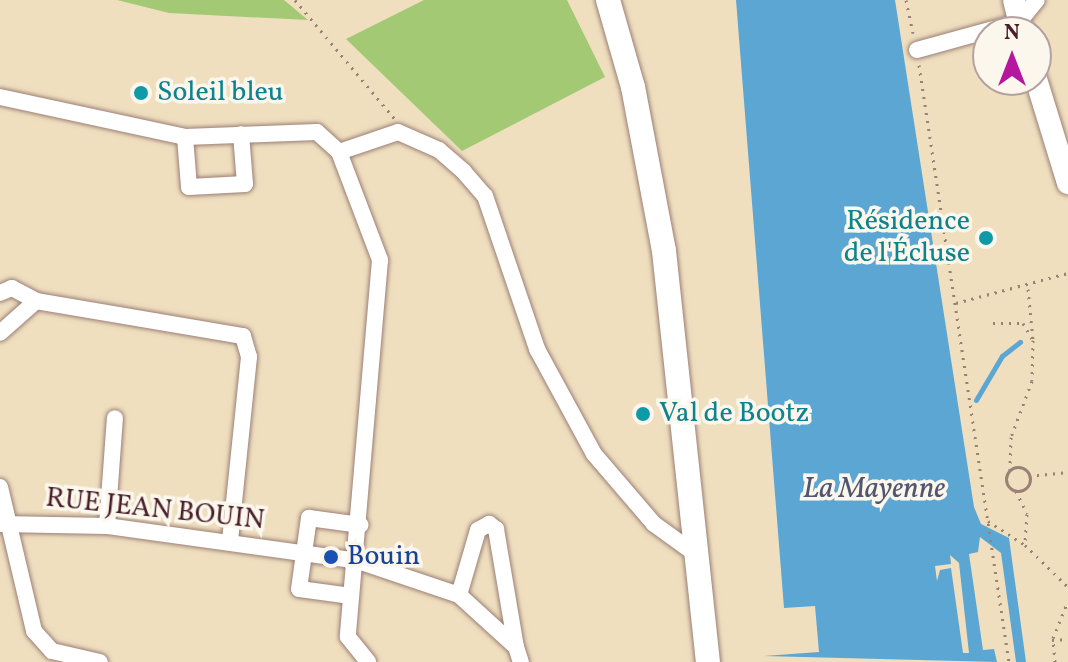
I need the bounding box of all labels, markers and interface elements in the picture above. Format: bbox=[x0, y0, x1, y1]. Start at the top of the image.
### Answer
north arrow bbox=[972, 16, 1052, 96]
text: N bbox=[1004, 18, 1020, 49]
place label: Soleil bleu bbox=[157, 76, 284, 110]
marker: Soleil bleu bbox=[132, 84, 150, 102]
place label: Résidence de l'Écluse bbox=[844, 205, 970, 271]
marker: Résidence de l'Écluse bbox=[977, 229, 995, 247]
place label: Val de Bootz bbox=[659, 397, 809, 431]
marker: Val de Bootz bbox=[634, 405, 652, 423]
water label: La Mayenne bbox=[803, 471, 945, 507]
street label: RUE JEAN BOUIN bbox=[44, 482, 266, 538]
place label: Bouin bbox=[347, 540, 420, 574]
marker: Bouin bbox=[322, 548, 340, 566]

